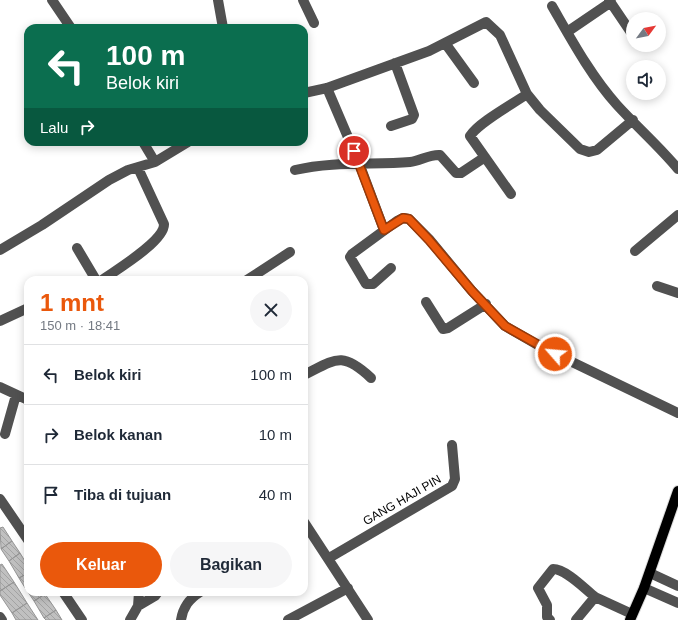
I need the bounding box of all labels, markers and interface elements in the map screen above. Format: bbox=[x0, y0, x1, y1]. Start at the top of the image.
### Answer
north arrow bbox=[626, 12, 666, 52]
map controls bbox=[626, 12, 666, 100]
icon: left bbox=[40, 40, 92, 92]
text: 100 m bbox=[106, 40, 185, 71]
button: sound bbox=[626, 60, 666, 100]
text: Belok kiri bbox=[106, 73, 179, 93]
icon: right bbox=[76, 116, 98, 138]
text: Lalu bbox=[40, 119, 68, 136]
pin bbox=[337, 134, 371, 168]
icon: arrive bbox=[343, 140, 365, 162]
text: 1 mnt bbox=[40, 289, 104, 316]
button: close bbox=[250, 289, 292, 331]
text: 150 m · 18:41 bbox=[40, 318, 120, 333]
position arrow bbox=[534, 333, 576, 375]
icon: left bbox=[40, 364, 62, 386]
text: Belok kiri bbox=[74, 366, 142, 383]
text: 100 m bbox=[250, 366, 292, 383]
icon: right bbox=[40, 424, 62, 446]
text: Belok kanan bbox=[74, 426, 162, 443]
text: 10 m bbox=[259, 426, 292, 443]
street label: GANG HAJI PIN bbox=[360, 472, 444, 528]
icon: arrive bbox=[40, 484, 62, 506]
text: Tiba di tujuan bbox=[74, 486, 171, 503]
text: 40 m bbox=[259, 486, 292, 503]
button: Keluar bbox=[40, 542, 162, 588]
button: Bagikan bbox=[170, 542, 292, 588]

